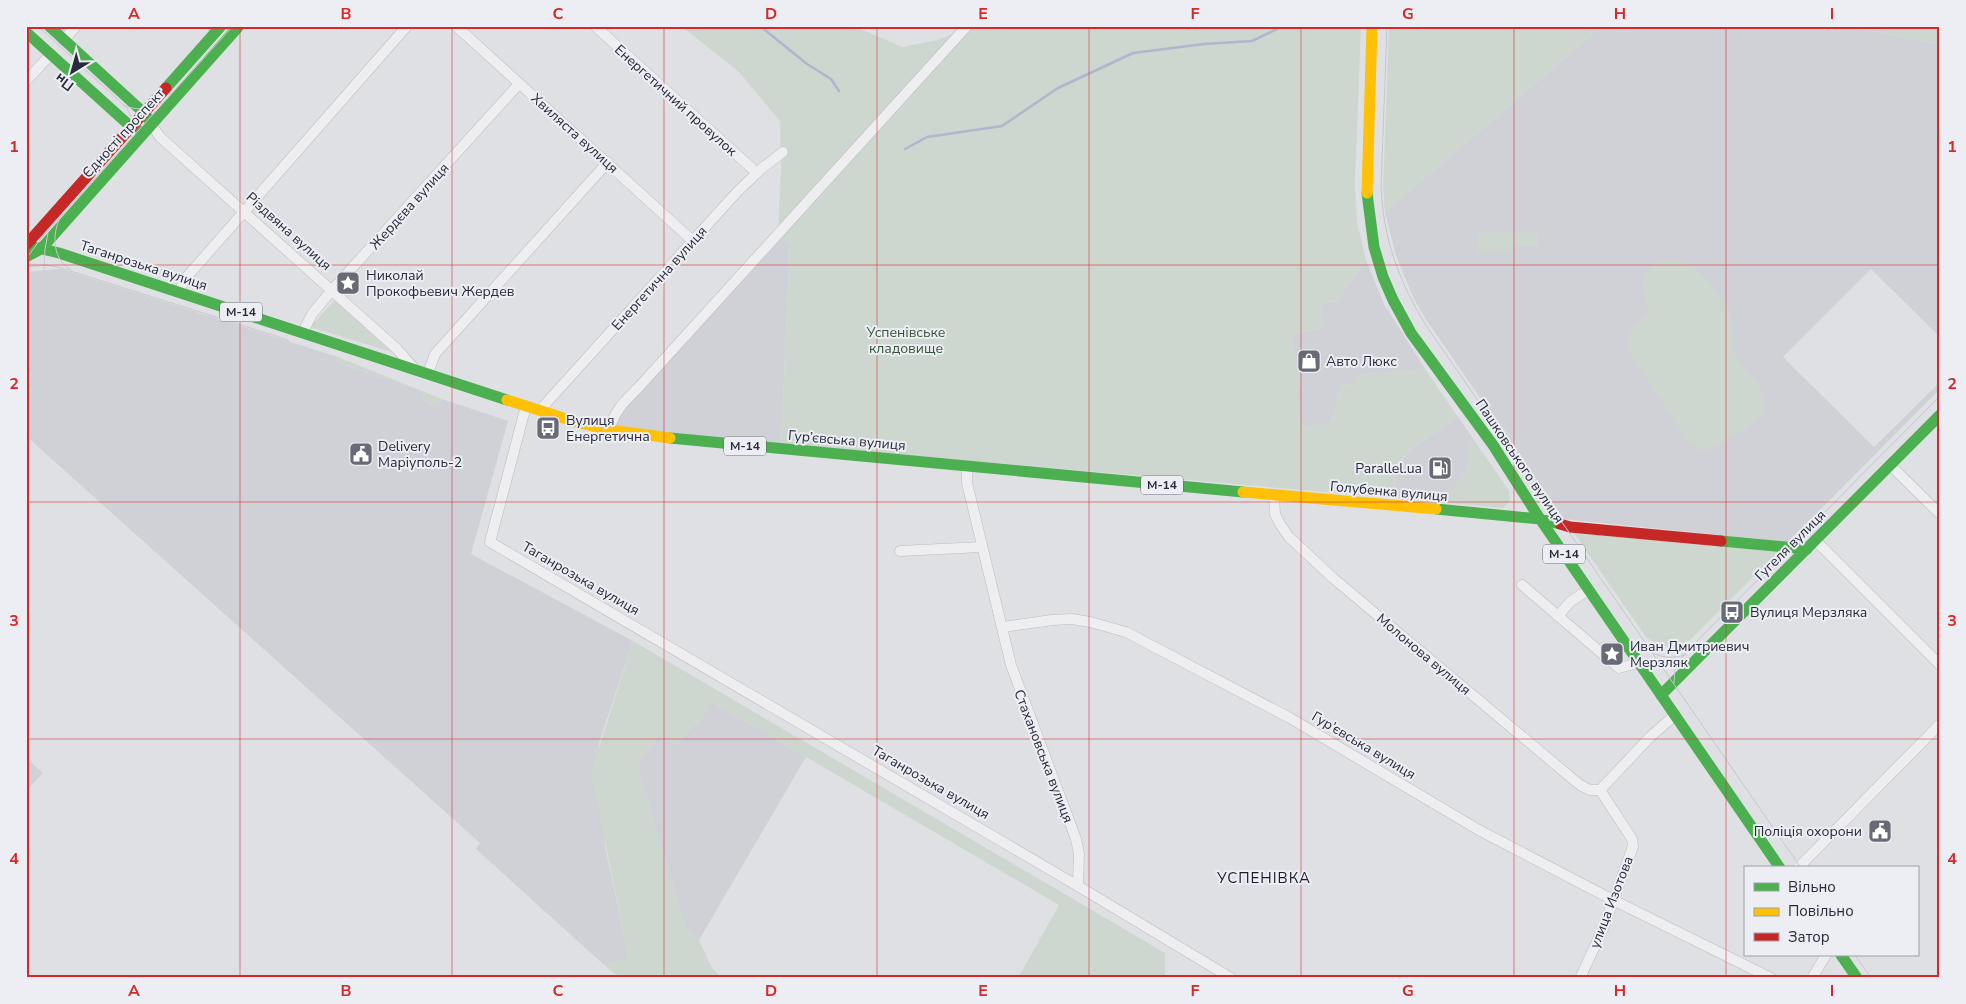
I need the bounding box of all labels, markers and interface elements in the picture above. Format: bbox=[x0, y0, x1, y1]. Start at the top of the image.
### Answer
text: A bbox=[128, 3, 140, 25]
text: B bbox=[340, 3, 352, 25]
text: C bbox=[553, 3, 564, 25]
text: D bbox=[765, 3, 777, 25]
text: E bbox=[978, 3, 988, 25]
text: F bbox=[1191, 3, 1200, 25]
text: G bbox=[1402, 3, 1414, 25]
text: H bbox=[1614, 3, 1626, 25]
text: I bbox=[1830, 3, 1834, 25]
street label: Енергетичний провулок bbox=[610, 40, 741, 161]
north arrow bbox=[48, 48, 98, 98]
text: Пн bbox=[51, 69, 78, 95]
street label: Єдності проспект bbox=[78, 84, 169, 182]
street label: Хвиляста вулиця bbox=[527, 89, 622, 178]
text: 1 bbox=[9, 136, 19, 158]
text: 1 bbox=[1947, 136, 1957, 158]
street label: Жердєва вулиця bbox=[365, 159, 453, 254]
street label: Різдвяна вулиця bbox=[242, 188, 335, 275]
street label: Енергетична вулиця bbox=[607, 222, 711, 335]
street label: Таганрозька вулиця bbox=[78, 236, 210, 295]
place label: Николай Прокофьевич Жердев bbox=[366, 266, 515, 301]
place icon: Николай Прокофьевич Жердев bbox=[335, 270, 361, 296]
road number: М-14 bbox=[220, 302, 262, 322]
park label: Успенівське кладовище bbox=[866, 323, 945, 358]
shop icon: Авто Люкс bbox=[1296, 348, 1322, 374]
place label: Авто Люкс bbox=[1326, 352, 1397, 371]
text: 2 bbox=[9, 373, 19, 395]
text: 2 bbox=[1947, 373, 1957, 395]
street label: Пашковського вулиця bbox=[1471, 395, 1568, 527]
place label: Вулиця Енергетична bbox=[566, 411, 650, 446]
bus stop icon: Вулиця Енергетична bbox=[535, 415, 561, 441]
street label: Гур’євська вулиця bbox=[787, 426, 907, 455]
road number: М-14 bbox=[724, 436, 766, 456]
place label: Delivery Марiуполь-2 bbox=[378, 437, 462, 472]
public building icon: Delivery Марiуполь-2 bbox=[348, 441, 374, 467]
fuel station icon: Parallel.ua bbox=[1427, 455, 1453, 481]
place label: Parallel.ua bbox=[1355, 459, 1422, 478]
road number: М-14 bbox=[1141, 476, 1183, 494]
street label: Голубенка вулиця bbox=[1329, 477, 1449, 506]
street label: Гугеля вулиця bbox=[1751, 506, 1830, 585]
street label: Таганрозька вулиця bbox=[519, 537, 643, 620]
road number: М-14 bbox=[1543, 544, 1585, 564]
bus stop icon: Вулиця Мерзляка bbox=[1719, 599, 1745, 625]
place label: Вулиця Мерзляка bbox=[1750, 603, 1867, 622]
street label: Молонова вулиця bbox=[1373, 609, 1475, 699]
text: 3 bbox=[9, 610, 19, 632]
text: 3 bbox=[1947, 610, 1957, 632]
place label: Иван Дмитриевич Мерзляк bbox=[1630, 637, 1750, 672]
place icon: Иван Дмитриевич Мерзляк bbox=[1599, 641, 1625, 667]
street label: Стахановська вулиця bbox=[1009, 687, 1078, 826]
street label: Гур’євська вулиця bbox=[1308, 707, 1419, 784]
street label: Таганрозька вулиця bbox=[869, 741, 993, 824]
public building icon: Поліція охорони bbox=[1867, 818, 1893, 844]
place label: Поліція охорони bbox=[1754, 822, 1862, 841]
text: 4 bbox=[9, 848, 19, 870]
text: 4 bbox=[1947, 848, 1957, 870]
street label: улица Изотова bbox=[1585, 853, 1638, 951]
legend bbox=[1744, 866, 1918, 956]
district label: УСПЕНІВКА bbox=[1216, 868, 1311, 888]
text: Вільно bbox=[1788, 877, 1836, 897]
text: Повільно bbox=[1788, 901, 1854, 921]
text: Затор bbox=[1788, 927, 1830, 947]
text: A bbox=[128, 980, 140, 1002]
text: B bbox=[340, 980, 352, 1002]
text: C bbox=[553, 980, 564, 1002]
text: D bbox=[765, 980, 777, 1002]
text: E bbox=[978, 980, 988, 1002]
text: F bbox=[1191, 980, 1200, 1002]
text: G bbox=[1402, 980, 1414, 1002]
text: H bbox=[1614, 980, 1626, 1002]
text: I bbox=[1830, 980, 1834, 1002]

